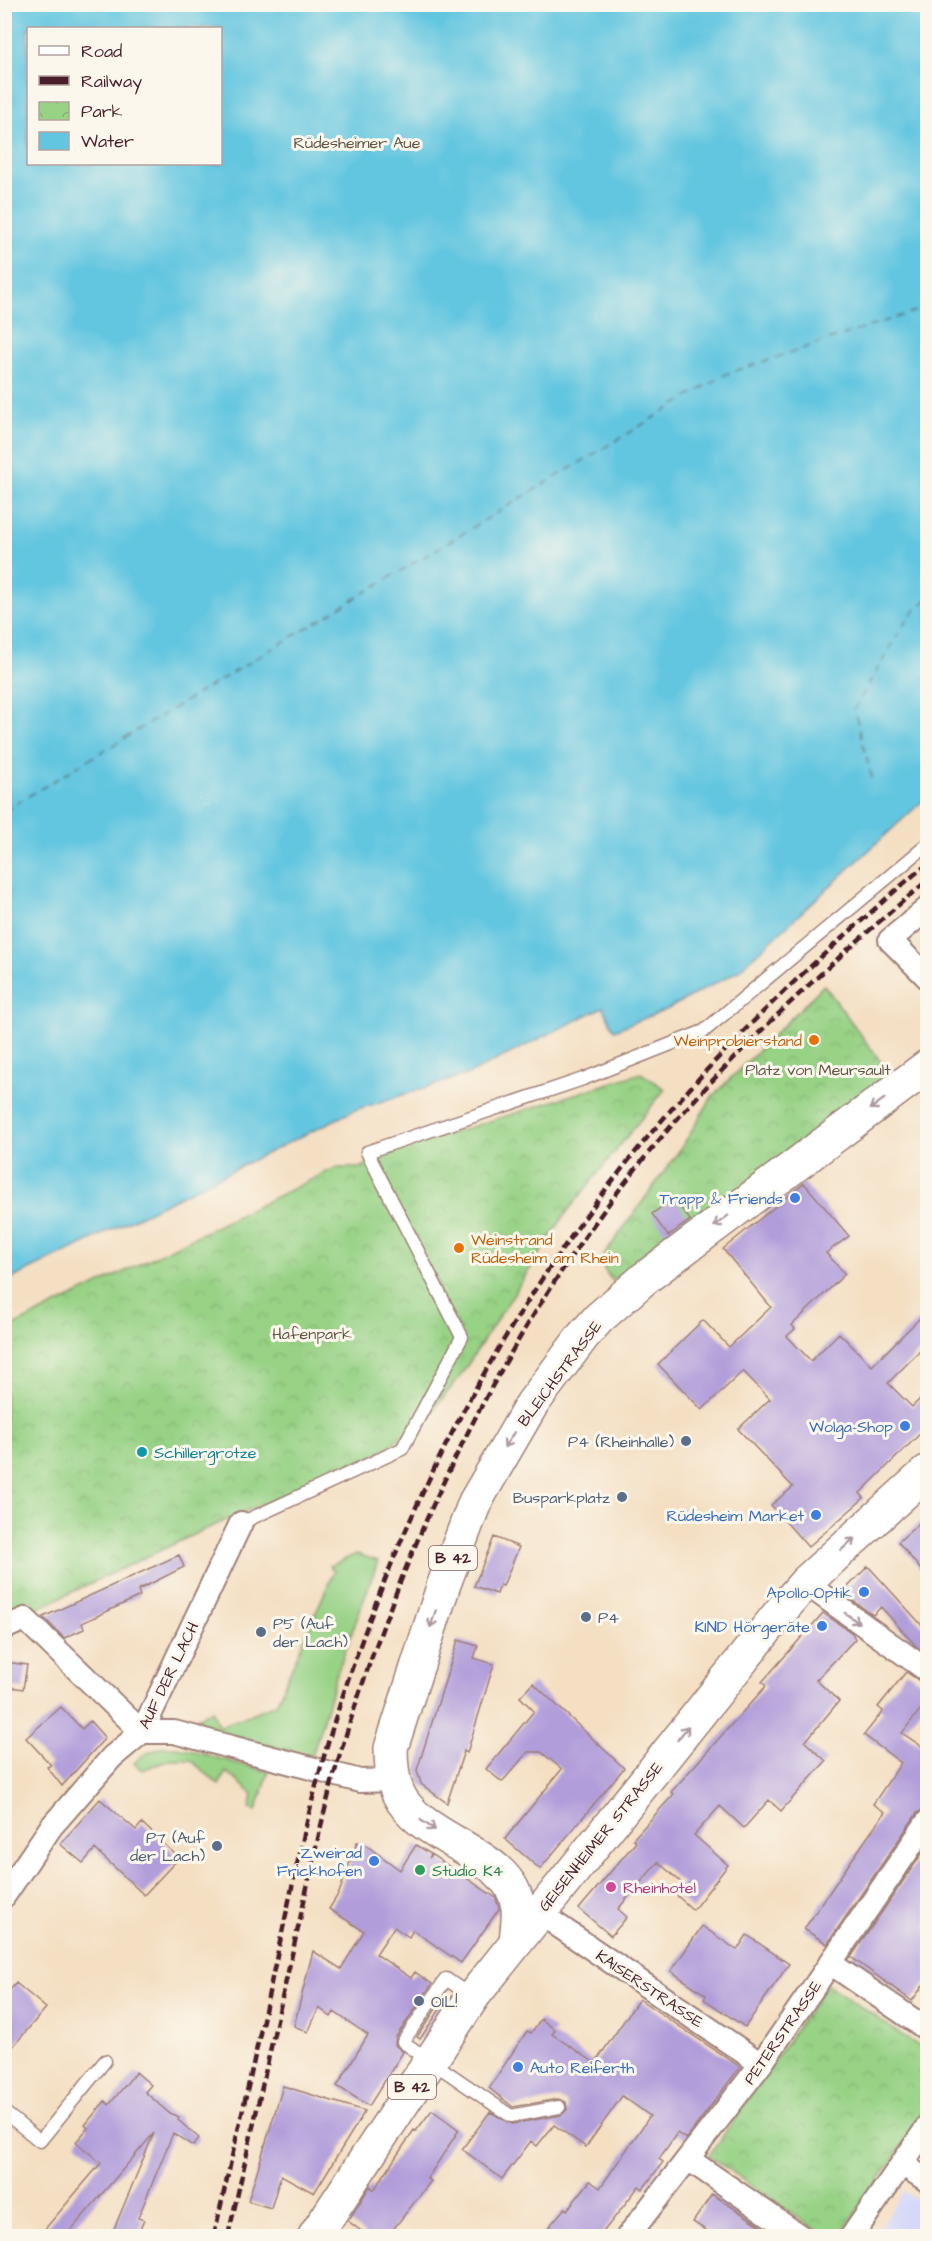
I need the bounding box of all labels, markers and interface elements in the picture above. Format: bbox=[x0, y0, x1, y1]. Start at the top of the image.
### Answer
legend bbox=[27, 27, 222, 165]
text: Road bbox=[81, 39, 122, 64]
text: Railway bbox=[81, 69, 142, 95]
text: Park bbox=[81, 99, 123, 124]
text: Water bbox=[81, 129, 134, 154]
park label: Rüdesheimer Aue bbox=[294, 132, 421, 154]
place label: Weinprobierstand bbox=[673, 1030, 802, 1052]
marker: Weinprobierstand bbox=[807, 1033, 821, 1047]
park label: Platz von Meursault bbox=[745, 1059, 891, 1081]
one-way arrow bbox=[869, 1098, 885, 1110]
place label: Trapp & Friends bbox=[660, 1188, 783, 1210]
marker: Trapp & Friends bbox=[788, 1191, 802, 1205]
one-way arrow bbox=[713, 1214, 729, 1227]
place label: Weinstrand Rüdesheim am Rhein bbox=[471, 1229, 619, 1269]
marker: Weinstrand Rüdesheim am Rhein bbox=[452, 1241, 466, 1255]
street label: BLEICHSTRASSE bbox=[513, 1316, 607, 1431]
park label: Hafenpark bbox=[272, 1323, 352, 1345]
place label: Wolga-Shop bbox=[809, 1416, 893, 1439]
marker: Wolga-Shop bbox=[898, 1419, 912, 1433]
one-way arrow bbox=[503, 1431, 515, 1448]
place label: P4 (Rheinhalle) bbox=[568, 1431, 674, 1453]
marker: P4 (Rheinhalle) bbox=[679, 1434, 693, 1448]
place label: Schillergrotze bbox=[154, 1442, 257, 1465]
marker: Schillergrotze bbox=[135, 1445, 149, 1459]
place label: Busparkplatz bbox=[513, 1487, 610, 1509]
marker: Busparkplatz bbox=[615, 1490, 629, 1504]
place label: Rüdesheim Market bbox=[667, 1505, 805, 1527]
marker: Rüdesheim Market bbox=[809, 1508, 823, 1522]
one-way arrow bbox=[840, 1537, 855, 1551]
road number: B 42 bbox=[429, 1546, 477, 1570]
place label: Apollo-Optik bbox=[767, 1582, 852, 1604]
marker: Apollo-Optik bbox=[857, 1585, 871, 1599]
place label: P4 bbox=[598, 1607, 619, 1629]
one-way arrow bbox=[426, 1609, 437, 1628]
marker: P4 bbox=[579, 1610, 593, 1624]
one-way arrow bbox=[844, 1612, 860, 1624]
place label: P5 (Auf der Lach) bbox=[273, 1613, 348, 1653]
place label: KIND Hörgeräte bbox=[695, 1616, 810, 1639]
street label: AUF DER LACH bbox=[133, 1618, 205, 1733]
marker: KIND Hörgeräte bbox=[815, 1619, 829, 1633]
marker: P5 (Auf der Lach) bbox=[254, 1625, 268, 1639]
one-way arrow bbox=[676, 1726, 689, 1742]
street label: GEISENHEIMER STRASSE bbox=[533, 1757, 668, 1916]
one-way arrow bbox=[420, 1819, 436, 1831]
place label: P7 (Auf der Lach) bbox=[130, 1827, 206, 1867]
marker: P7 (Auf der Lach) bbox=[210, 1839, 224, 1853]
place label: Zweirad Frickhofen bbox=[277, 1842, 362, 1882]
marker: Zweirad Frickhofen bbox=[367, 1854, 381, 1868]
place label: Studio K4 bbox=[432, 1860, 504, 1882]
marker: Studio K4 bbox=[413, 1863, 427, 1877]
place label: Rheinhotel bbox=[623, 1877, 696, 1899]
marker: Rheinhotel bbox=[604, 1880, 618, 1894]
street label: KAISERSTRASSE bbox=[591, 1945, 708, 2033]
street label: PETERSTRASSE bbox=[739, 1976, 827, 2089]
place label: OIL! bbox=[431, 1991, 457, 2013]
marker: OIL! bbox=[412, 1994, 426, 2008]
place label: Auto Reiferth bbox=[530, 2057, 634, 2079]
marker: Auto Reiferth bbox=[511, 2060, 525, 2074]
road number: B 42 bbox=[388, 2075, 436, 2099]

